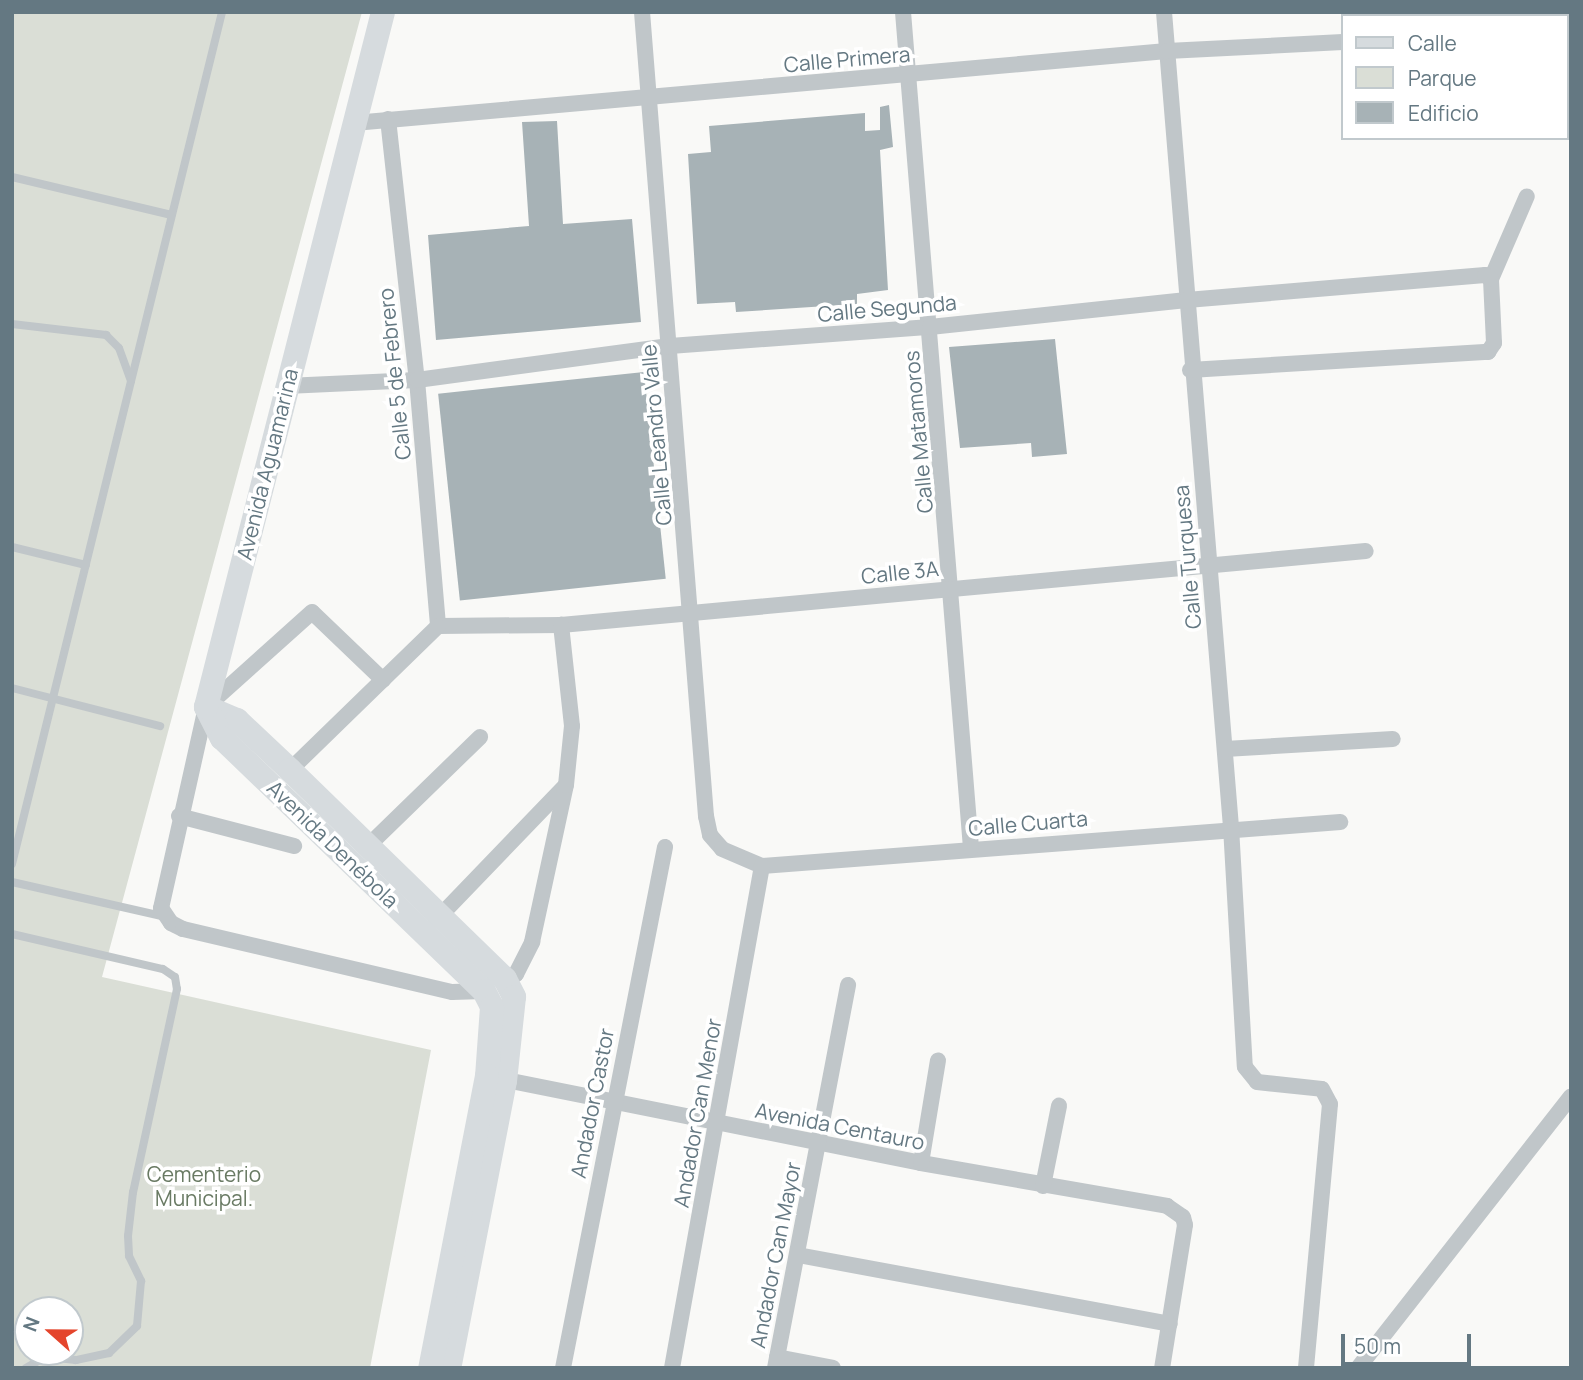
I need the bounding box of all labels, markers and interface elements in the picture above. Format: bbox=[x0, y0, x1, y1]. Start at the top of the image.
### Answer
legend bbox=[1342, 14, 1569, 140]
text: Calle bbox=[1408, 29, 1457, 57]
street label: Calle Primera bbox=[783, 41, 911, 77]
text: Parque bbox=[1408, 64, 1477, 92]
text: Edificio bbox=[1408, 99, 1479, 127]
street label: Calle 5 de Febrero bbox=[372, 287, 416, 461]
street label: Calle Segunda bbox=[816, 289, 958, 327]
street label: Calle Leandro Valle bbox=[636, 343, 676, 527]
street label: Calle Matamoros bbox=[898, 350, 938, 514]
street label: Avenida Aguamarina bbox=[231, 366, 303, 562]
street label: Calle Turquesa bbox=[1168, 484, 1206, 630]
street label: Calle 3A bbox=[860, 555, 940, 589]
street label: Avenida Denébola bbox=[262, 775, 404, 913]
street label: Calle Cuarta bbox=[967, 805, 1089, 841]
street label: Andador Can Menor bbox=[668, 1016, 726, 1210]
street label: Andador Castor bbox=[565, 1026, 619, 1180]
street label: Avenida Centauro bbox=[753, 1097, 927, 1155]
street label: Andador Can Mayor bbox=[745, 1160, 805, 1350]
park label: Cementerio Municipal. bbox=[147, 1161, 261, 1211]
north arrow bbox=[14, 1296, 84, 1366]
text: N bbox=[17, 1313, 46, 1335]
scale bar bbox=[1345, 1320, 1474, 1364]
text: 50 m bbox=[1354, 1332, 1401, 1360]

